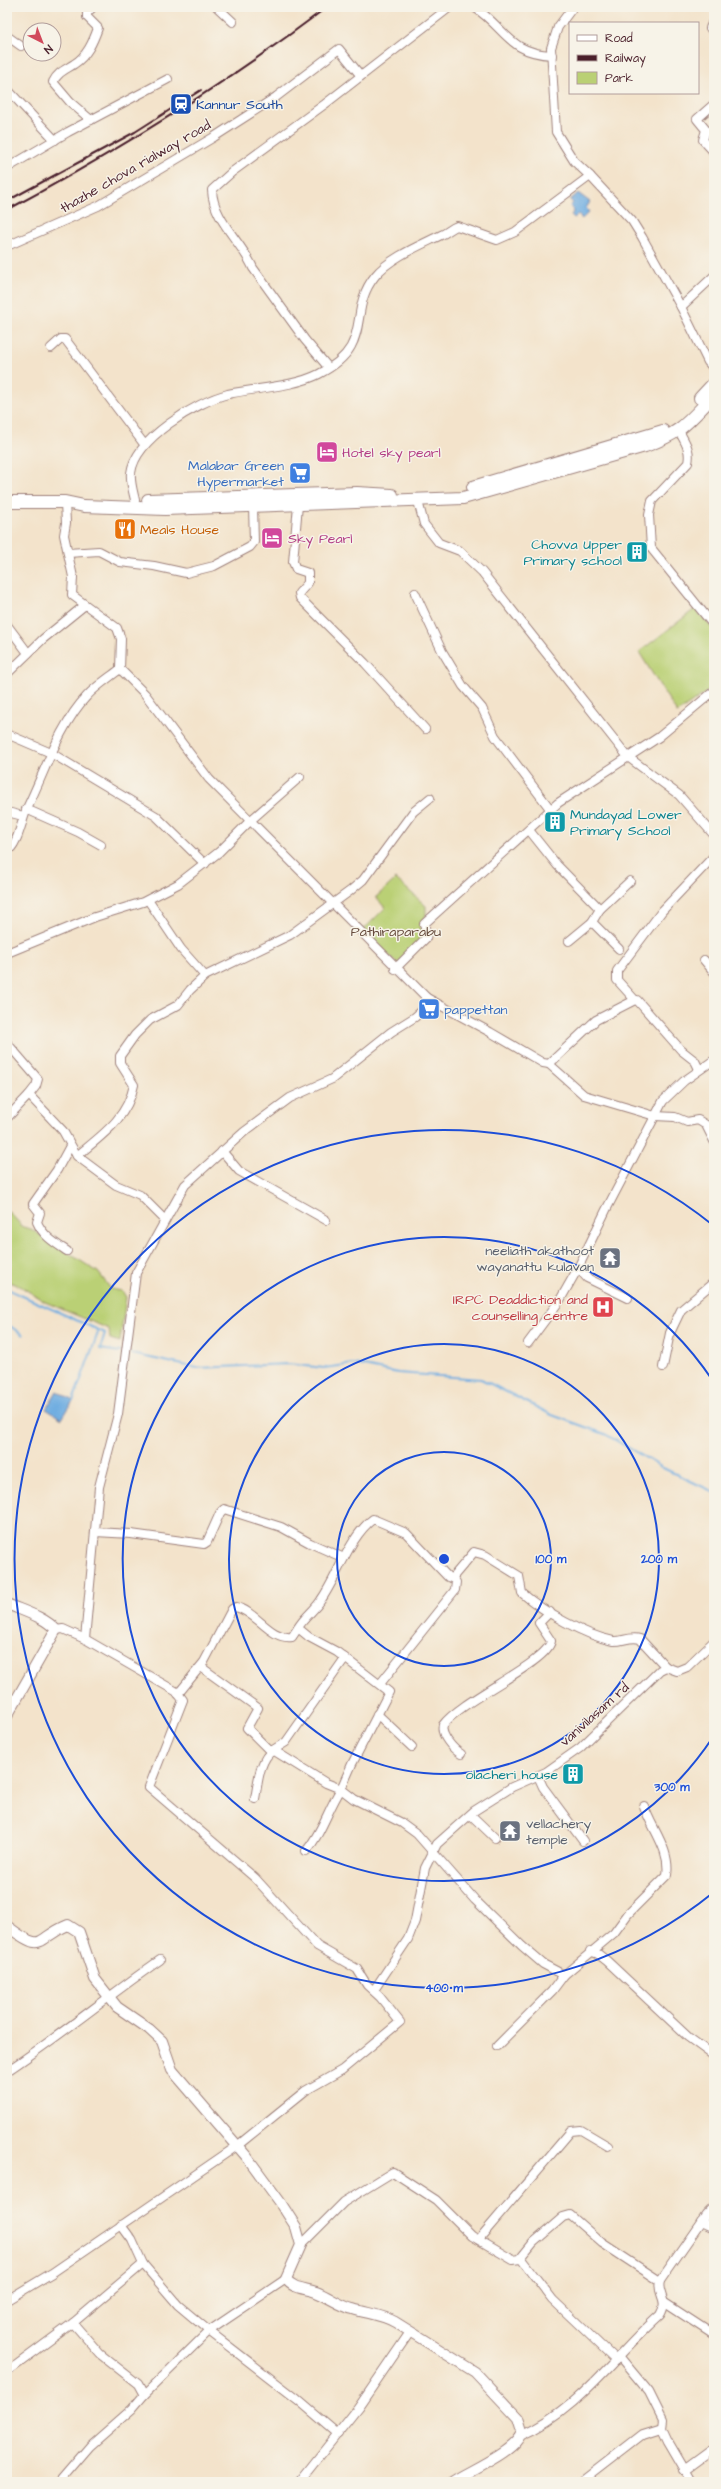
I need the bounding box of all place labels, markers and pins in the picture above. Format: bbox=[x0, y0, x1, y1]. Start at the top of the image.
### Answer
station icon: Kannur South bbox=[168, 91, 194, 117]
place label: Kannur South bbox=[196, 95, 283, 115]
hotel icon: Hotel sky pearl bbox=[314, 439, 340, 465]
place label: Hotel sky pearl bbox=[342, 443, 441, 463]
place label: Malabar Green Hypermarket bbox=[188, 456, 284, 492]
supermarket icon: Malabar Green Hypermarket bbox=[287, 460, 313, 486]
restaurant icon: Meals House bbox=[112, 516, 138, 542]
place label: Meals House bbox=[140, 520, 220, 540]
hotel icon: Sky Pearl bbox=[259, 525, 285, 551]
place label: Sky Pearl bbox=[288, 529, 352, 549]
place label: Chovva Upper Primary school bbox=[523, 535, 622, 571]
building icon: Chovva Upper Primary school bbox=[624, 539, 650, 565]
place label: Mundayad Lower Primary School bbox=[570, 805, 682, 841]
building icon: Mundayad Lower Primary School bbox=[542, 809, 568, 835]
supermarket icon: pappettan bbox=[416, 996, 442, 1022]
place label: pappettan bbox=[444, 1000, 508, 1020]
place label: neeliath akathoot wayanattu kulavan bbox=[476, 1241, 594, 1277]
temple icon: neeliath akathoot wayanattu kulavan bbox=[597, 1245, 623, 1271]
place label: IRPC Deaddiction and counselling centre bbox=[453, 1290, 588, 1326]
hospital icon: IRPC Deaddiction and counselling centre bbox=[590, 1294, 616, 1320]
centre of rings bbox=[437, 1552, 451, 1566]
building icon: olacheri house bbox=[560, 1761, 586, 1787]
place label: olacheri house bbox=[465, 1765, 558, 1785]
place label: vellachery temple bbox=[526, 1814, 591, 1850]
temple icon: vellachery temple bbox=[497, 1818, 523, 1844]

